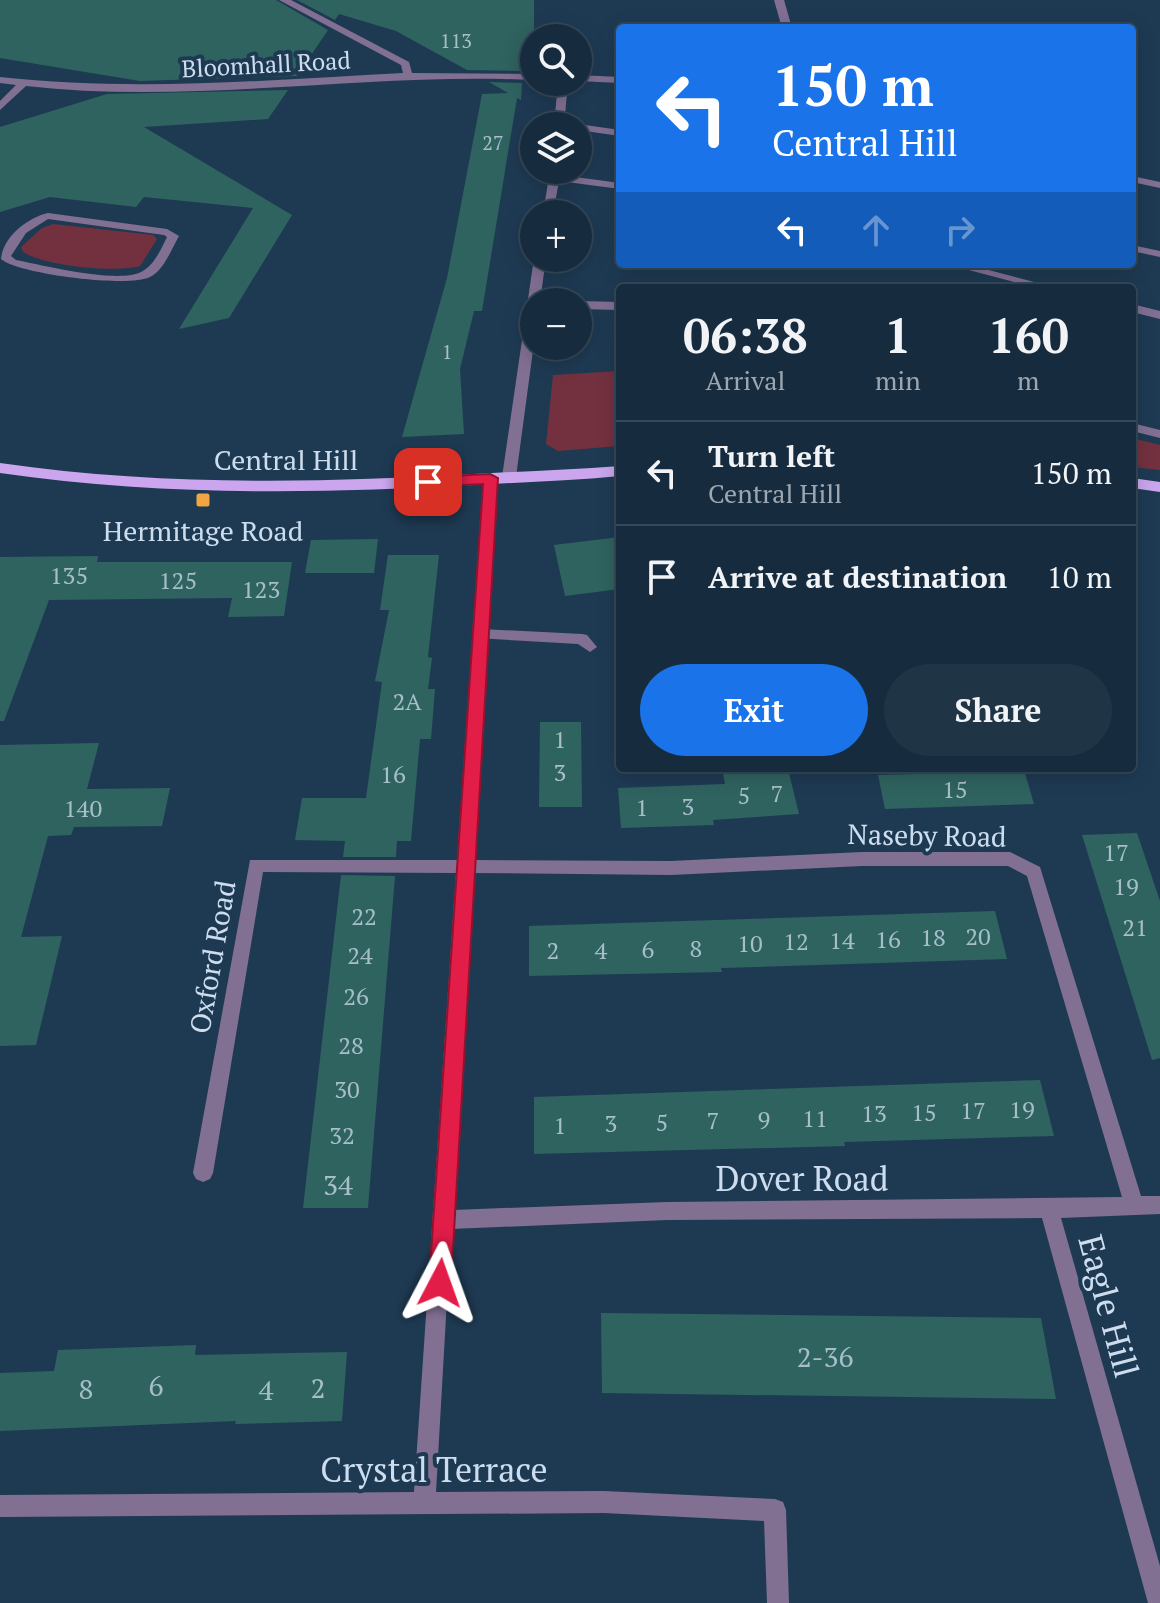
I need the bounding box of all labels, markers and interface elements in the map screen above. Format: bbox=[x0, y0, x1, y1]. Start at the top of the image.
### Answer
map controls bbox=[520, 24, 592, 360]
button: search bbox=[520, 24, 592, 96]
house number: 113 bbox=[440, 27, 472, 54]
street label: Bloomhall Road bbox=[181, 44, 351, 84]
text: 150 m bbox=[772, 48, 934, 122]
icon: left bbox=[640, 56, 744, 160]
button: layers bbox=[520, 112, 592, 184]
text: Central Hill bbox=[772, 119, 957, 166]
house number: 27 bbox=[482, 129, 504, 156]
button: + bbox=[520, 200, 592, 272]
icon: left bbox=[770, 208, 814, 252]
icon: ahead bbox=[854, 208, 898, 252]
icon: right bbox=[938, 208, 982, 252]
button: − bbox=[520, 288, 592, 360]
text: 06:38 bbox=[683, 303, 808, 367]
text: 1 bbox=[884, 303, 911, 367]
text: 160 bbox=[988, 303, 1069, 367]
house number: 1 bbox=[442, 338, 452, 365]
text: Arrival bbox=[706, 363, 785, 397]
text: min bbox=[875, 363, 921, 397]
text: m bbox=[1017, 363, 1040, 397]
text: Turn left bbox=[708, 436, 835, 476]
street label: Central Hill bbox=[214, 441, 358, 478]
pin bbox=[394, 448, 462, 516]
icon: left bbox=[640, 451, 684, 495]
text: 150 m bbox=[1031, 453, 1112, 493]
icon: arrive bbox=[406, 460, 450, 504]
text: Central Hill bbox=[708, 476, 842, 510]
marker: Hermitage Road bbox=[194, 491, 212, 509]
place label: Hermitage Road bbox=[103, 512, 303, 549]
icon: arrive bbox=[640, 555, 684, 599]
text: Arrive at destination bbox=[708, 557, 1007, 597]
text: 10 m bbox=[1047, 557, 1112, 597]
house number: 135 bbox=[50, 559, 88, 591]
house number: 125 bbox=[159, 564, 197, 596]
house number: 123 bbox=[242, 573, 280, 605]
button: Exit bbox=[640, 664, 868, 756]
button: Share bbox=[884, 664, 1112, 756]
house number: 2A bbox=[392, 685, 422, 717]
house number: 1 bbox=[554, 723, 566, 755]
house number: 3 bbox=[554, 756, 566, 788]
house number: 16 bbox=[380, 758, 406, 790]
house number: 15 bbox=[942, 773, 968, 805]
house number: 7 bbox=[771, 777, 783, 809]
house number: 5 bbox=[738, 779, 750, 811]
house number: 3 bbox=[682, 790, 694, 822]
house number: 1 bbox=[636, 791, 648, 823]
house number: 140 bbox=[64, 792, 102, 824]
street label: Naseby Road bbox=[847, 815, 1007, 855]
house number: 17 bbox=[1103, 836, 1129, 868]
house number: 19 bbox=[1113, 870, 1139, 902]
street label: Oxford Road bbox=[180, 878, 244, 1036]
house number: 22 bbox=[351, 900, 377, 932]
house number: 21 bbox=[1122, 911, 1148, 943]
house number: 20 bbox=[965, 920, 991, 952]
house number: 18 bbox=[920, 921, 946, 953]
house number: 16 bbox=[875, 923, 901, 955]
house number: 14 bbox=[829, 924, 855, 956]
house number: 12 bbox=[783, 925, 809, 957]
house number: 10 bbox=[737, 927, 763, 959]
house number: 8 bbox=[690, 932, 702, 964]
house number: 6 bbox=[642, 933, 655, 965]
house number: 2 bbox=[547, 934, 559, 966]
house number: 4 bbox=[595, 934, 608, 966]
house number: 24 bbox=[347, 939, 373, 971]
house number: 26 bbox=[343, 980, 369, 1012]
house number: 28 bbox=[338, 1029, 364, 1061]
house number: 30 bbox=[334, 1073, 360, 1105]
house number: 19 bbox=[1009, 1093, 1035, 1125]
house number: 17 bbox=[960, 1094, 986, 1126]
house number: 15 bbox=[911, 1096, 937, 1128]
house number: 13 bbox=[861, 1097, 887, 1129]
house number: 11 bbox=[802, 1102, 828, 1134]
house number: 9 bbox=[758, 1103, 770, 1135]
house number: 7 bbox=[707, 1104, 719, 1136]
house number: 5 bbox=[656, 1106, 668, 1138]
house number: 3 bbox=[605, 1107, 617, 1139]
house number: 1 bbox=[554, 1109, 566, 1141]
house number: 32 bbox=[329, 1119, 355, 1151]
street label: Dover Road bbox=[715, 1156, 889, 1201]
house number: 34 bbox=[323, 1166, 353, 1203]
street label: Eagle Hill bbox=[1068, 1230, 1150, 1382]
position arrow bbox=[398, 1241, 482, 1325]
house number: 2-36 bbox=[797, 1338, 853, 1375]
house number: 6 bbox=[149, 1367, 164, 1404]
house number: 2 bbox=[311, 1369, 325, 1406]
house number: 8 bbox=[79, 1370, 93, 1407]
house number: 4 bbox=[259, 1371, 274, 1408]
street label: Crystal Terrace bbox=[320, 1447, 548, 1492]

